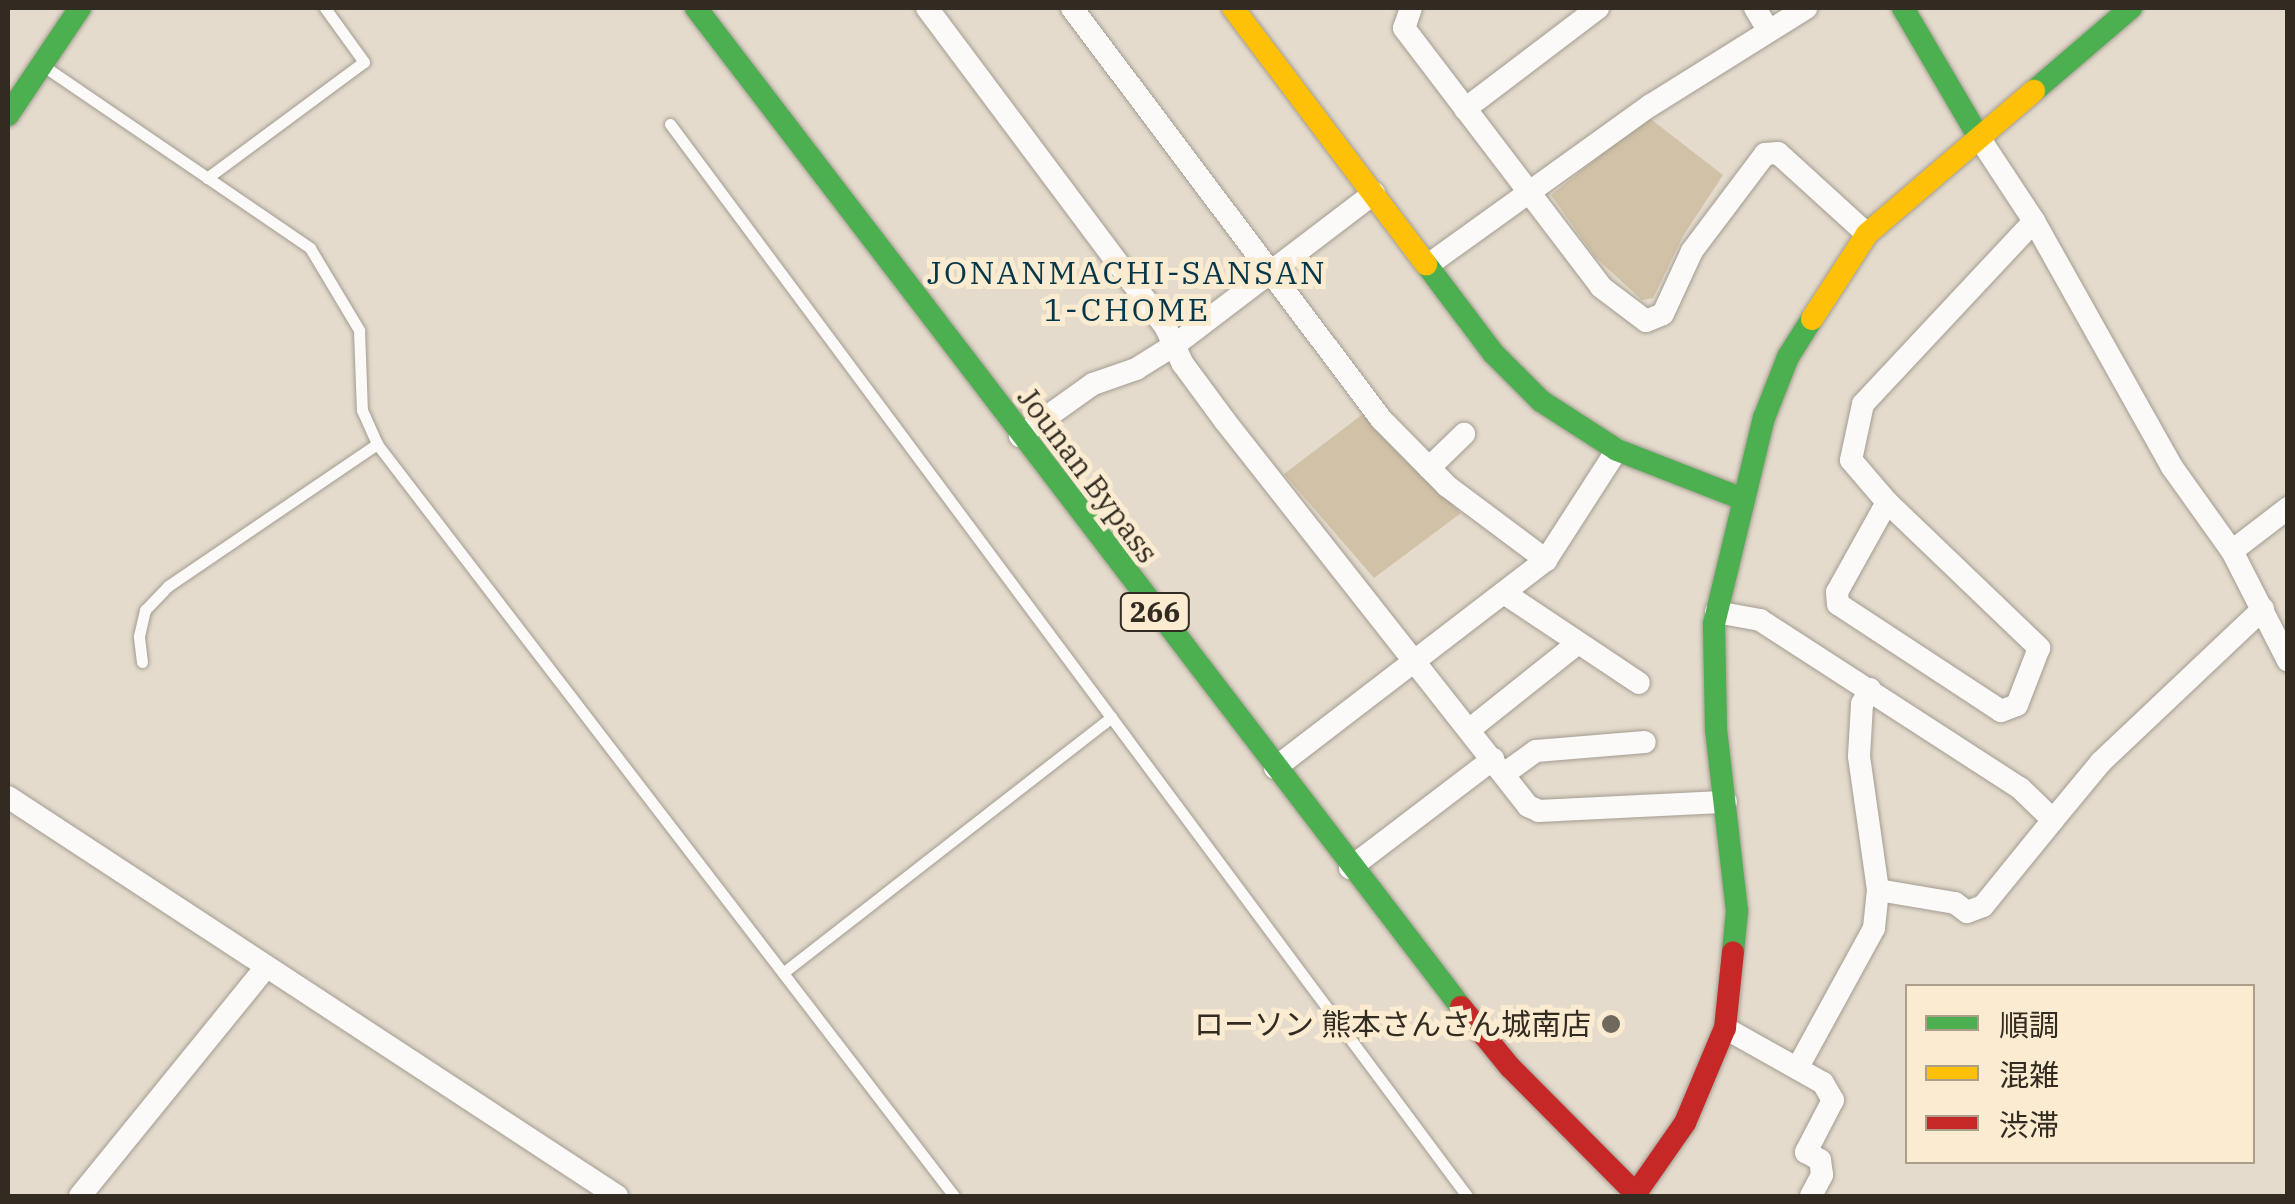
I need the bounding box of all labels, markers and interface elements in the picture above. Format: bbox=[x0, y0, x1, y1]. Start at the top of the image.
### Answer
district label: JONANMACHI-SANSAN 1-CHOME bbox=[927, 254, 1327, 329]
street label: Jounan Bypass bbox=[1010, 380, 1166, 570]
road number: 266 bbox=[1118, 589, 1192, 635]
legend bbox=[1905, 984, 2255, 1164]
text: 順調 bbox=[1999, 1005, 2059, 1044]
place label: ローソン 熊本さんさん城南店 bbox=[1194, 1006, 1591, 1042]
marker: ローソン 熊本さんさん城南店 bbox=[1600, 1013, 1622, 1035]
text: 混雑 bbox=[1999, 1055, 2059, 1094]
text: 渋滞 bbox=[1999, 1105, 2059, 1144]

